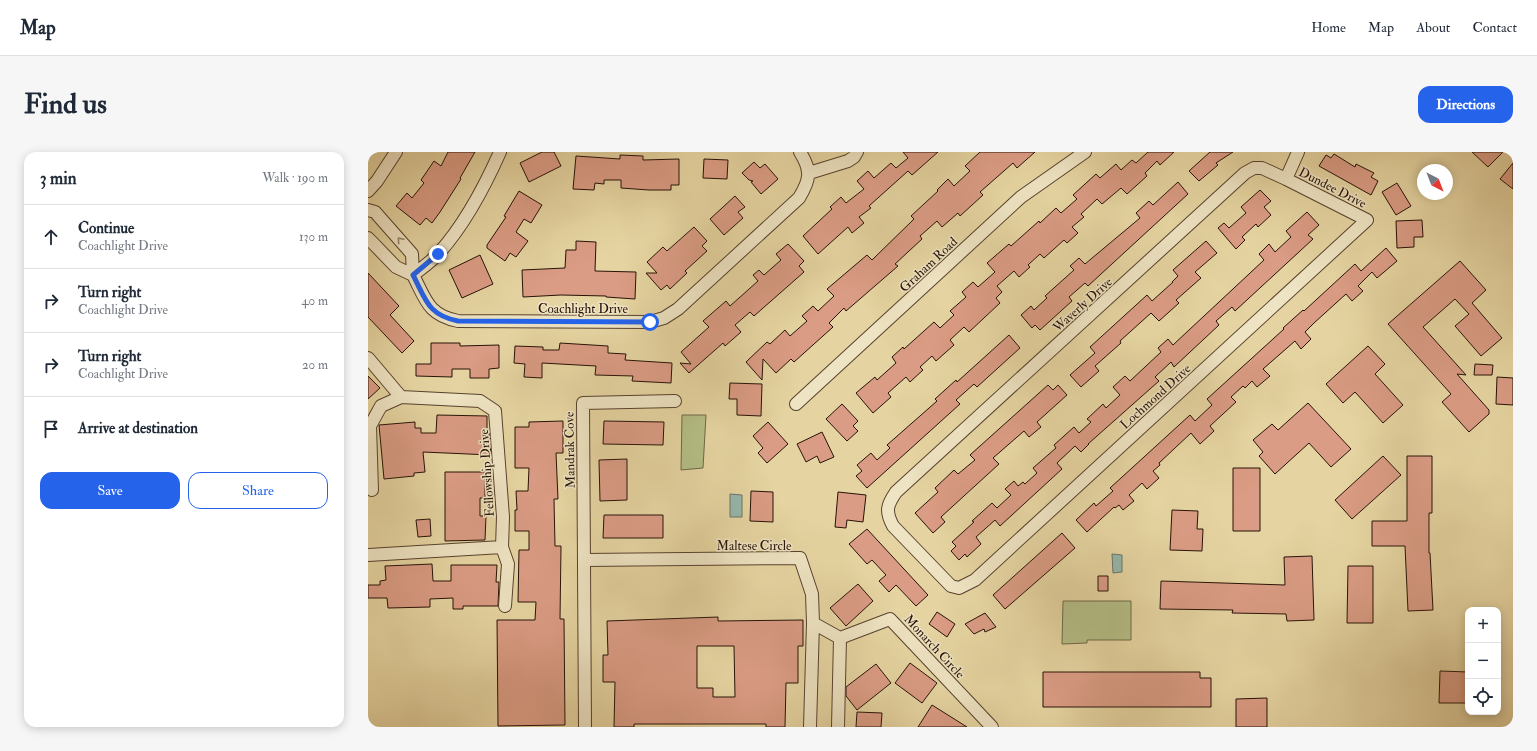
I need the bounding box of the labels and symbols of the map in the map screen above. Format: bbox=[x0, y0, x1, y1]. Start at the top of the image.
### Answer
street label: Dundee Drive bbox=[1296, 164, 1370, 212]
north arrow bbox=[1417, 164, 1453, 200]
street label: Graham Road bbox=[896, 233, 961, 296]
one-way arrow bbox=[398, 238, 405, 245]
route end bbox=[429, 245, 447, 263]
street label: Waverly Drive bbox=[1049, 274, 1117, 337]
street label: Coachlight Drive bbox=[538, 301, 628, 317]
route start bbox=[641, 313, 659, 331]
street label: Lochmond Drive bbox=[1117, 360, 1195, 433]
street label: Mandrak Cove bbox=[561, 411, 579, 488]
street label: Fellowship Drive bbox=[476, 428, 499, 517]
street label: Maltese Circle bbox=[717, 538, 792, 554]
street label: Monarch Circle bbox=[901, 611, 968, 682]

